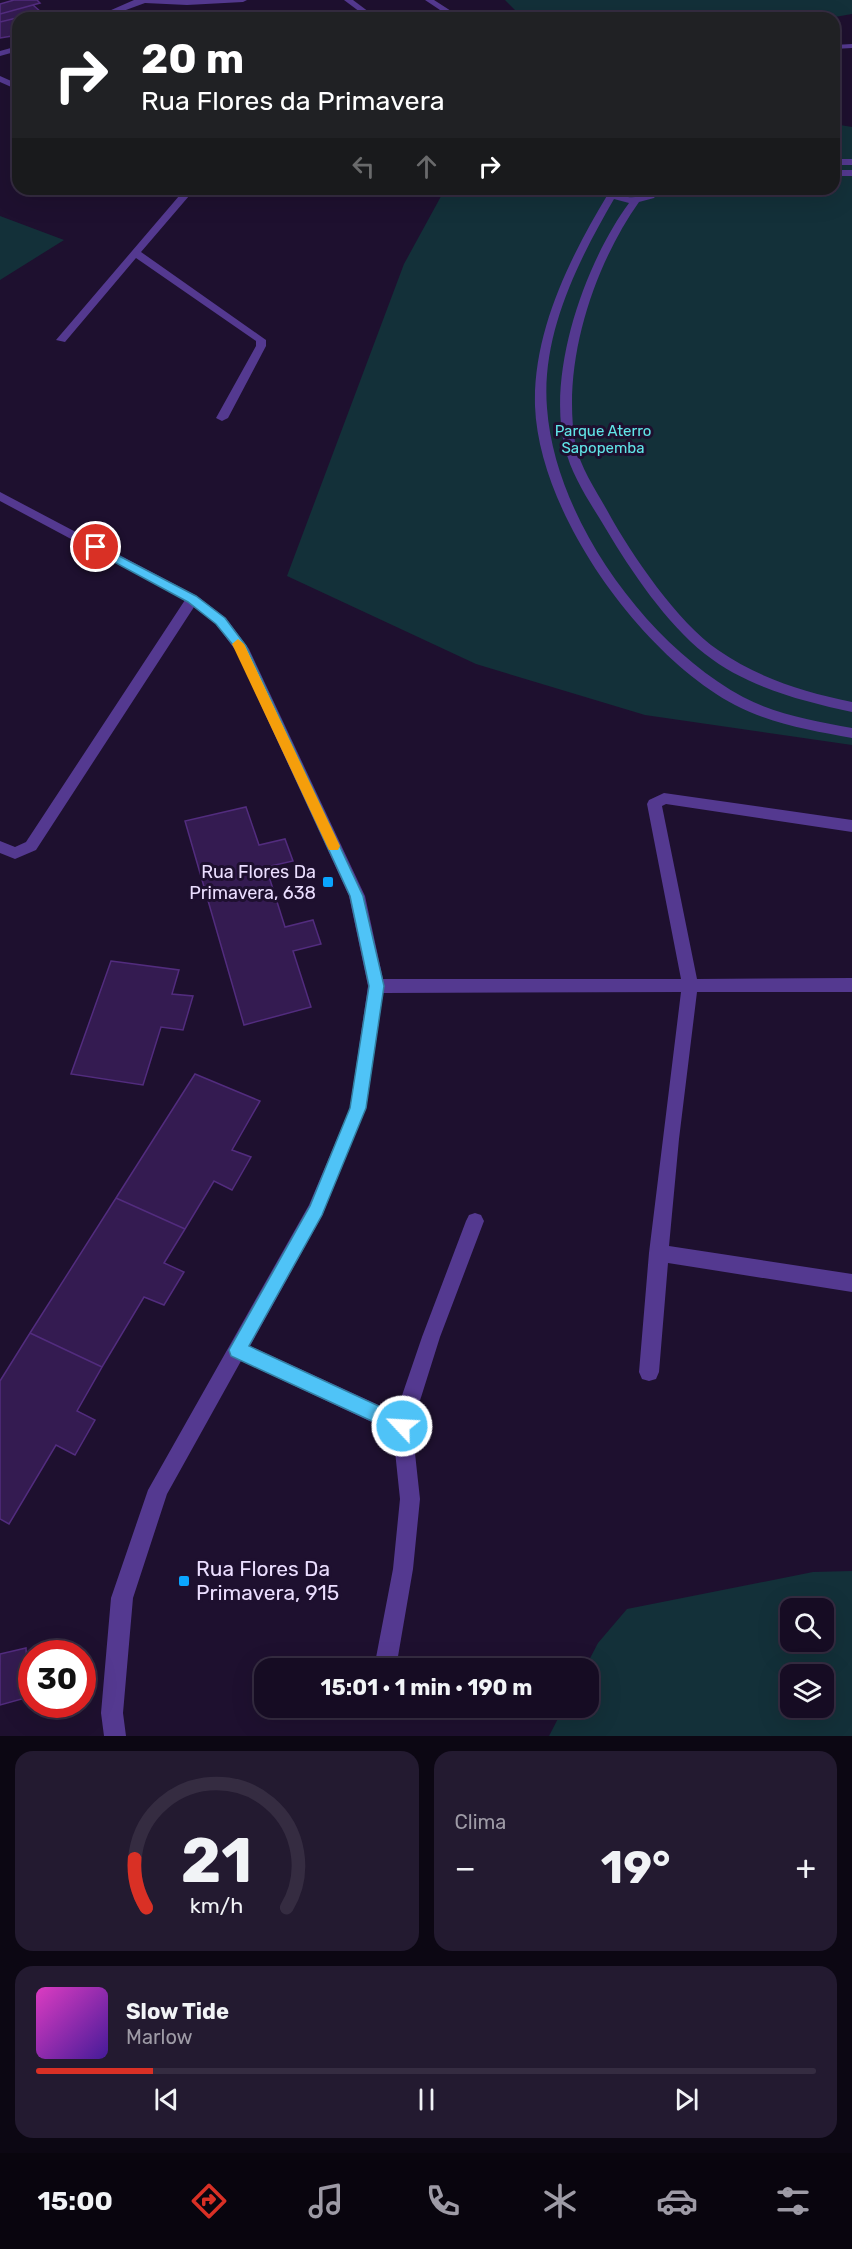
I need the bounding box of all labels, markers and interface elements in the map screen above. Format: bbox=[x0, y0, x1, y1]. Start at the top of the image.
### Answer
text: 20 m bbox=[141, 34, 244, 84]
icon: right bbox=[42, 36, 120, 114]
text: Rua Flores da Primavera bbox=[141, 85, 445, 117]
icon: left bbox=[347, 150, 380, 183]
icon: ahead bbox=[410, 150, 443, 183]
icon: right bbox=[473, 150, 506, 183]
park label: Parque Aterro Sapopemba bbox=[555, 422, 651, 457]
pin bbox=[70, 521, 121, 572]
icon: arrive bbox=[79, 530, 112, 563]
place label: Rua Flores Da Primavera, 638 bbox=[189, 861, 316, 904]
marker: Rua Flores Da Primavera, 638 bbox=[321, 875, 335, 889]
position arrow bbox=[370, 1394, 434, 1458]
place label: Rua Flores Da Primavera, 915 bbox=[196, 1556, 339, 1605]
marker: Rua Flores Da Primavera, 915 bbox=[177, 1574, 191, 1588]
map controls bbox=[780, 1598, 834, 1718]
button: search bbox=[780, 1598, 834, 1652]
speed limit sign: 30 bbox=[18, 1640, 96, 1718]
button: layers bbox=[780, 1664, 834, 1718]
text: 15:01 · 1 min · 190 m bbox=[321, 1674, 532, 1701]
text: Clima bbox=[455, 1810, 506, 1834]
text: 21 bbox=[181, 1824, 253, 1898]
text: 19° bbox=[601, 1841, 671, 1894]
text: − bbox=[455, 1848, 476, 1887]
text: + bbox=[795, 1848, 816, 1887]
text: km/h bbox=[190, 1893, 244, 1918]
text: Slow Tide bbox=[126, 1998, 229, 2025]
text: Marlow bbox=[126, 2025, 193, 2049]
icon: previous bbox=[150, 2083, 183, 2116]
icon: pause bbox=[410, 2083, 443, 2116]
icon: next bbox=[670, 2083, 703, 2116]
icon: directions bbox=[188, 2180, 230, 2222]
icon: music bbox=[305, 2180, 347, 2222]
icon: phone bbox=[422, 2180, 464, 2222]
icon: climate bbox=[539, 2180, 581, 2222]
icon: car bbox=[656, 2180, 698, 2222]
icon: filters bbox=[772, 2180, 814, 2222]
text: 15:00 bbox=[37, 2185, 113, 2217]

